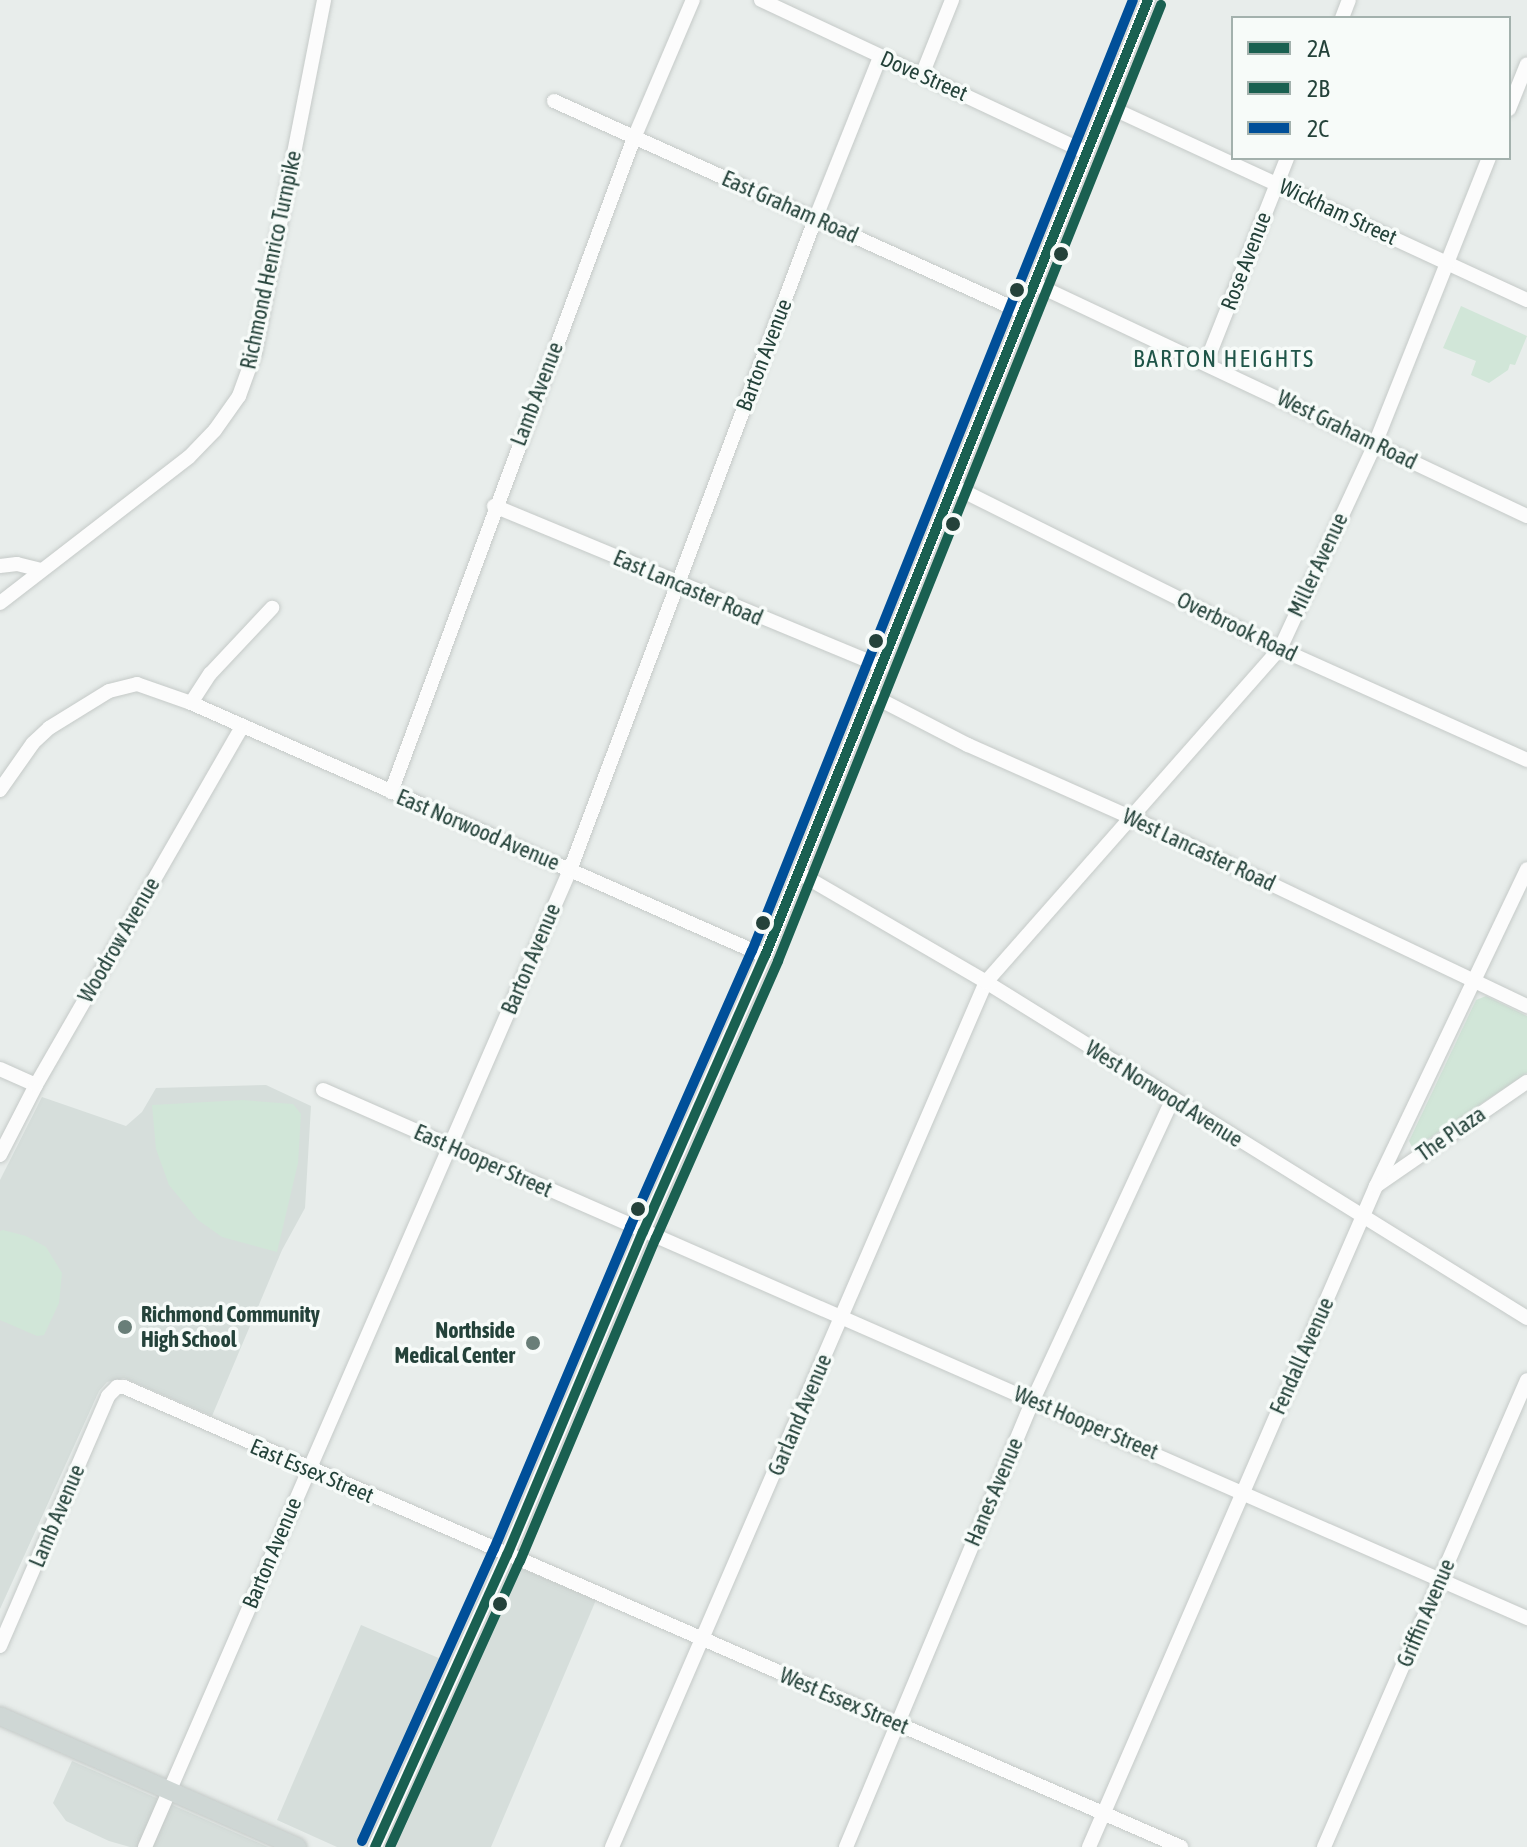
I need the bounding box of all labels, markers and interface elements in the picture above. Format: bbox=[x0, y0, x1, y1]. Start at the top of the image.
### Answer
legend bbox=[1231, 16, 1511, 160]
text: 2A bbox=[1307, 35, 1330, 62]
street label: Dove Street bbox=[876, 45, 972, 107]
text: 2B bbox=[1307, 75, 1330, 102]
text: 2C bbox=[1307, 115, 1329, 142]
street label: Richmond Henrico Turnpike bbox=[235, 148, 307, 372]
street label: East Graham Road bbox=[718, 165, 862, 249]
street label: Wickham Street bbox=[1275, 173, 1401, 251]
street label: Rose Avenue bbox=[1215, 208, 1277, 314]
unlabelled marker bbox=[1053, 246, 1069, 262]
unlabelled marker bbox=[1009, 282, 1025, 298]
street label: Barton Avenue bbox=[731, 295, 797, 415]
street label: Lamb Avenue bbox=[505, 338, 569, 450]
district label: BARTON HEIGHTS bbox=[1133, 345, 1315, 373]
street label: West Graham Road bbox=[1273, 385, 1421, 475]
street label: Miller Avenue bbox=[1282, 509, 1354, 621]
unlabelled marker bbox=[945, 516, 961, 532]
street label: East Lancaster Road bbox=[609, 545, 767, 631]
street label: Overbrook Road bbox=[1173, 587, 1301, 667]
unlabelled marker bbox=[868, 633, 884, 649]
street label: East Norwood Avenue bbox=[393, 784, 563, 876]
street label: West Lancaster Road bbox=[1118, 803, 1280, 897]
street label: Woodrow Avenue bbox=[73, 873, 165, 1007]
street label: Barton Avenue bbox=[496, 900, 566, 1018]
unlabelled marker bbox=[755, 915, 771, 931]
street label: West Norwood Avenue bbox=[1081, 1035, 1247, 1153]
street label: The Plaza bbox=[1412, 1101, 1490, 1167]
street label: East Hooper Street bbox=[410, 1119, 556, 1203]
unlabelled marker bbox=[630, 1201, 646, 1217]
street label: Fendall Avenue bbox=[1264, 1293, 1340, 1419]
place label: Richmond Community High School bbox=[141, 1301, 320, 1352]
place label: Northside Medical Center bbox=[395, 1317, 515, 1368]
marker: Richmond Community High School bbox=[116, 1318, 134, 1336]
marker: Northside Medical Center bbox=[522, 1332, 544, 1354]
street label: Garland Avenue bbox=[763, 1350, 837, 1480]
street label: West Hooper Street bbox=[1010, 1381, 1162, 1465]
street label: East Essex Street bbox=[246, 1433, 378, 1509]
street label: Hanes Avenue bbox=[959, 1434, 1029, 1550]
street label: Lamb Avenue bbox=[24, 1461, 90, 1571]
street label: Barton Avenue bbox=[237, 1494, 307, 1612]
street label: Griffin Avenue bbox=[1391, 1555, 1461, 1671]
unlabelled marker bbox=[492, 1596, 508, 1612]
street label: West Essex Street bbox=[776, 1662, 912, 1740]

